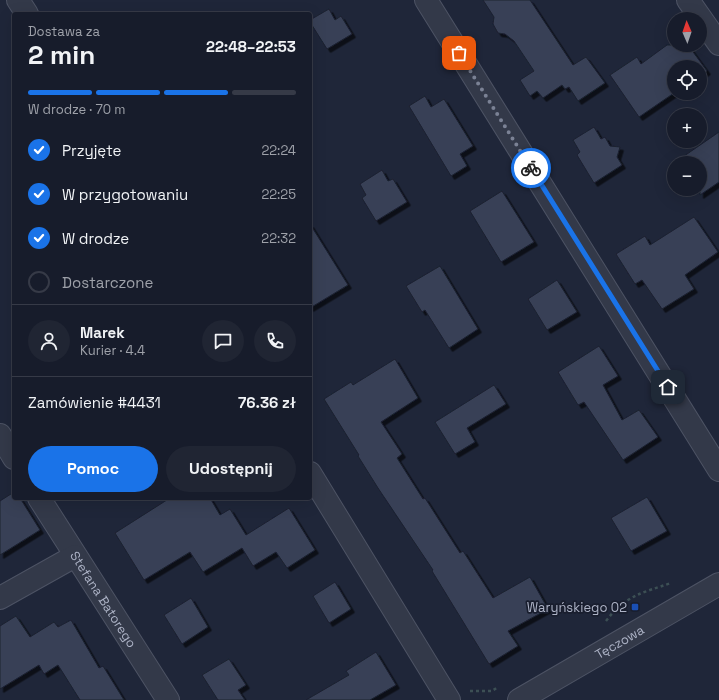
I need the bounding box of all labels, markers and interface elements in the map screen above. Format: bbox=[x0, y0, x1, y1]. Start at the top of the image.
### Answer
north arrow bbox=[667, 12, 707, 52]
map controls bbox=[667, 12, 707, 196]
text: Dostawa za bbox=[28, 23, 100, 40]
pin bbox=[442, 36, 476, 70]
text: 22:48–22:53 bbox=[206, 37, 296, 56]
text: 2 min bbox=[28, 38, 95, 72]
icon: bag bbox=[448, 42, 470, 64]
button: locate bbox=[667, 60, 707, 100]
text: W drodze · 70 m bbox=[28, 101, 125, 118]
button: + bbox=[667, 108, 707, 148]
icon: check bbox=[28, 139, 50, 161]
text: Przyjęte bbox=[62, 141, 121, 160]
text: 22:24 bbox=[261, 142, 296, 159]
courier bbox=[511, 148, 551, 188]
button: − bbox=[667, 156, 707, 196]
icon: bike bbox=[520, 157, 542, 179]
icon: check bbox=[28, 183, 50, 205]
text: W przygotowaniu bbox=[62, 185, 188, 204]
text: 22:25 bbox=[261, 186, 296, 203]
icon: check bbox=[28, 227, 50, 249]
text: W drodze bbox=[62, 229, 129, 248]
text: 22:32 bbox=[261, 230, 296, 247]
text: Dostarczone bbox=[62, 273, 153, 292]
button: person bbox=[28, 320, 70, 362]
button: chat bbox=[202, 320, 244, 362]
button: phone bbox=[254, 320, 296, 362]
text: Marek bbox=[80, 323, 125, 342]
text: Kurier · 4.4 bbox=[80, 342, 145, 359]
pin bbox=[651, 370, 685, 404]
icon: home bbox=[657, 376, 679, 398]
text: Zamówienie #4431 bbox=[28, 393, 161, 412]
text: 76.36 zł bbox=[238, 393, 296, 412]
button: Pomoc bbox=[28, 446, 158, 492]
button: Udostępnij bbox=[166, 446, 296, 492]
street label: Stefana Batorego bbox=[66, 548, 141, 651]
place label: Waryńskiego 02 bbox=[527, 599, 627, 616]
marker: Waryńskiego 02 bbox=[630, 602, 640, 612]
street label: Tęczowa bbox=[592, 621, 647, 663]

